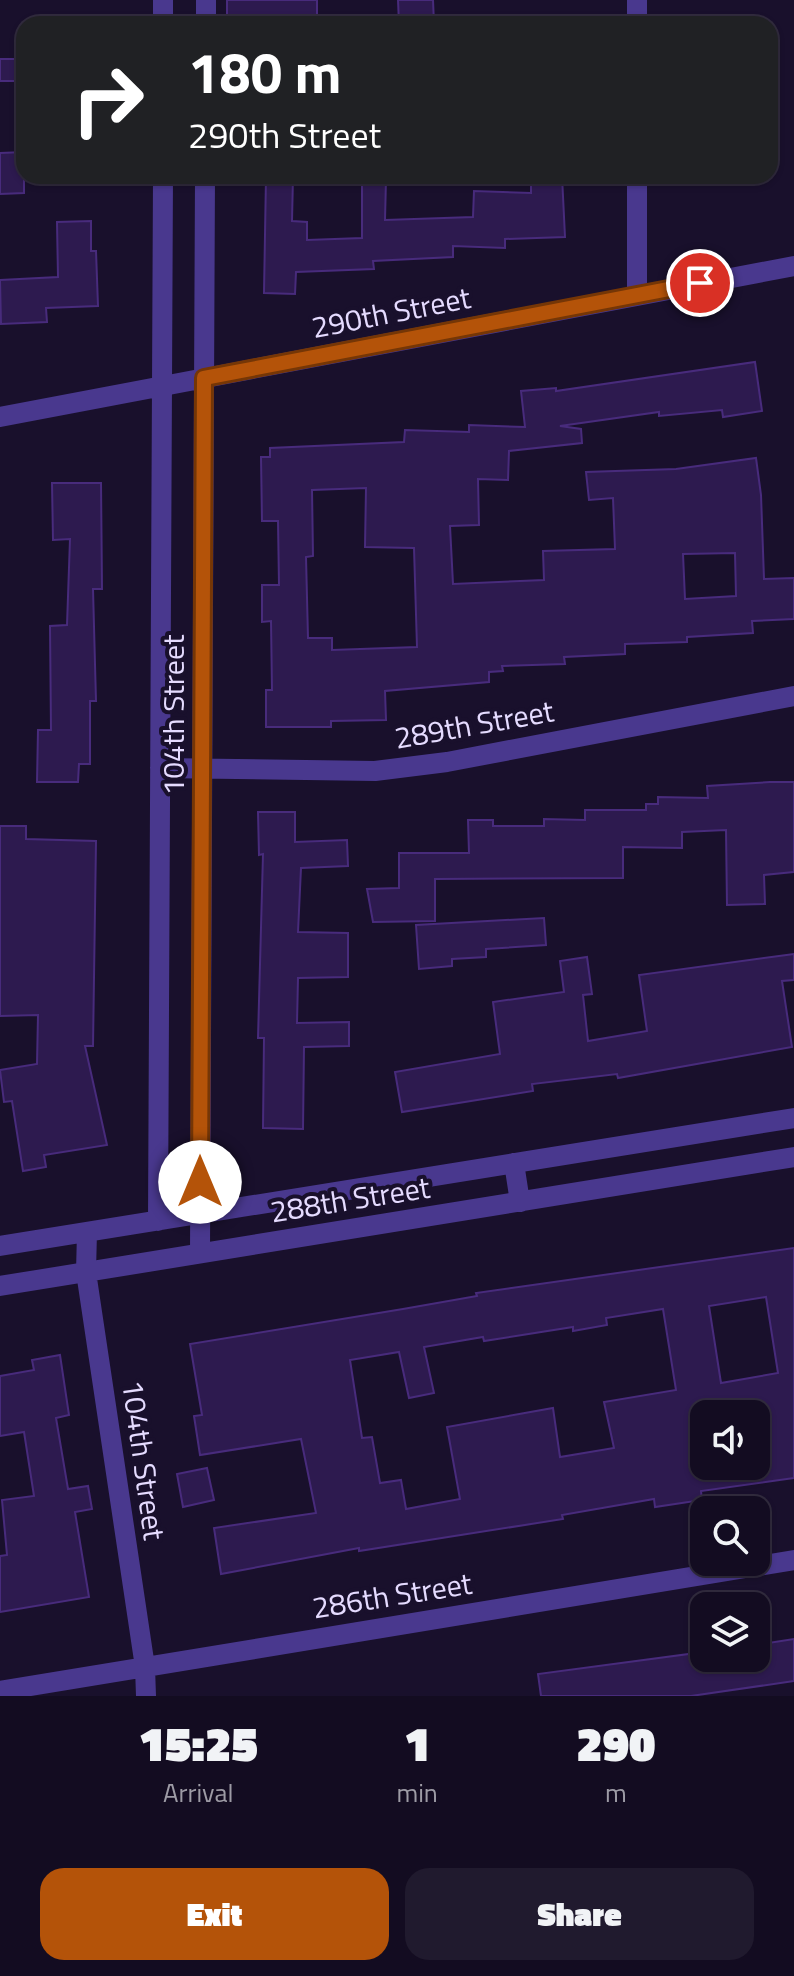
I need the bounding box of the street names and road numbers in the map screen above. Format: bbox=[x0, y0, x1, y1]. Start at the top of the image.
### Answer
street label: 290th Street bbox=[308, 274, 475, 350]
street label: 104th Street bbox=[150, 634, 196, 795]
street label: 289th Street bbox=[391, 687, 558, 761]
street label: 288th Street bbox=[267, 1164, 434, 1234]
street label: 104th Street bbox=[110, 1377, 178, 1543]
street label: 286th Street bbox=[309, 1560, 476, 1630]

